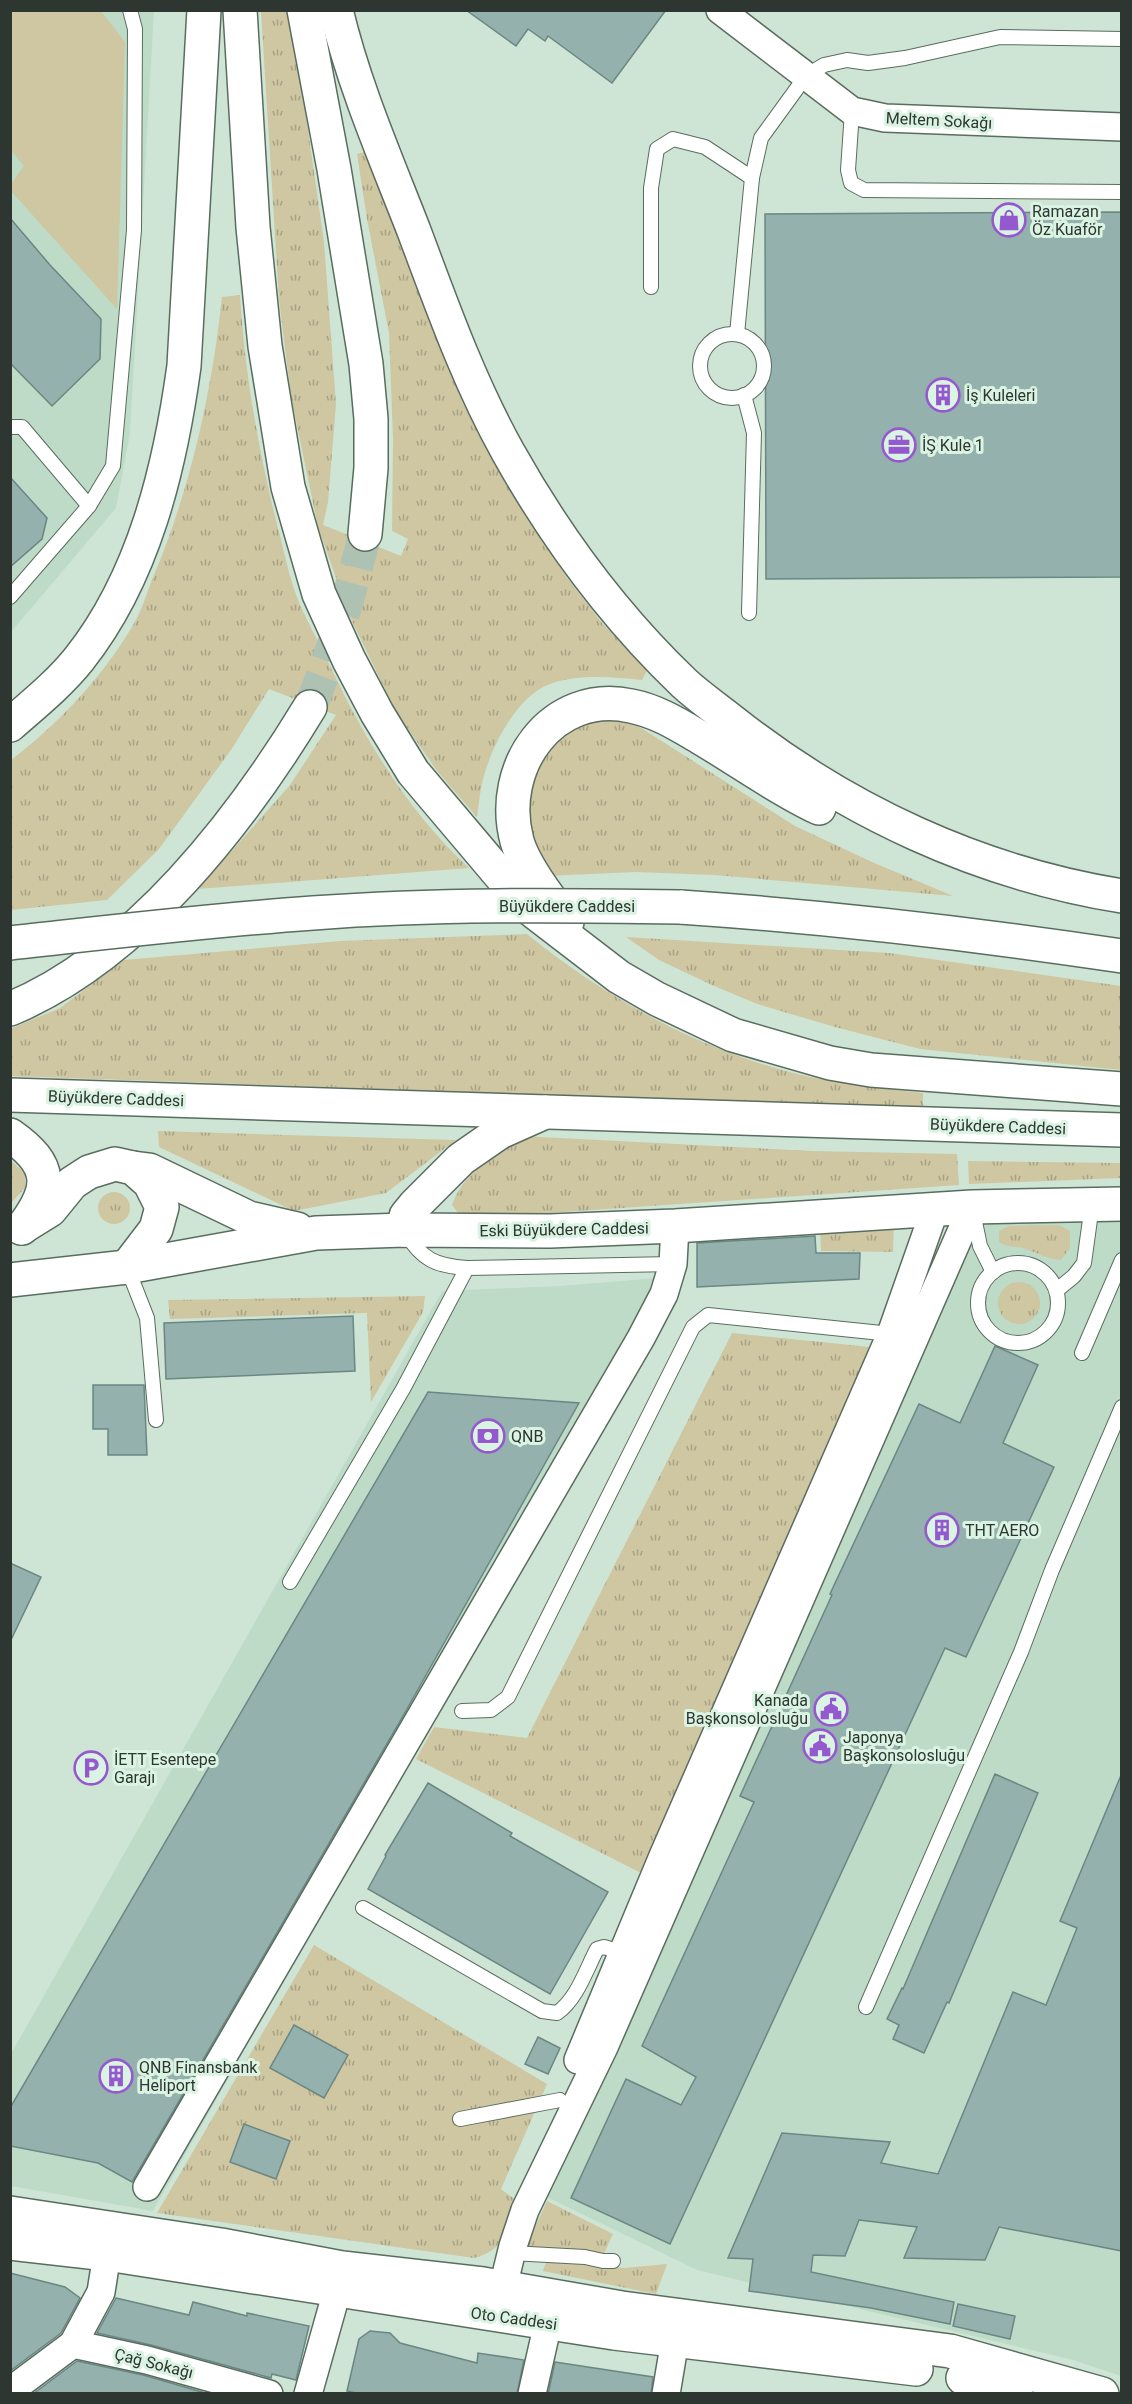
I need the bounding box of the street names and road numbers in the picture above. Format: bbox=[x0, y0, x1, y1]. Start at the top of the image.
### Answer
street label: Meltem Sokağı bbox=[885, 108, 993, 133]
street label: Büyükdere Caddesi bbox=[499, 897, 635, 916]
street label: Büyükdere Caddesi bbox=[48, 1087, 184, 1110]
street label: Büyükdere Caddesi bbox=[930, 1115, 1066, 1138]
street label: Eski Büyükdere Caddesi bbox=[479, 1219, 649, 1240]
street label: Oto Caddesi bbox=[470, 2303, 558, 2334]
street label: Çağ Sokağı bbox=[113, 2345, 195, 2382]

